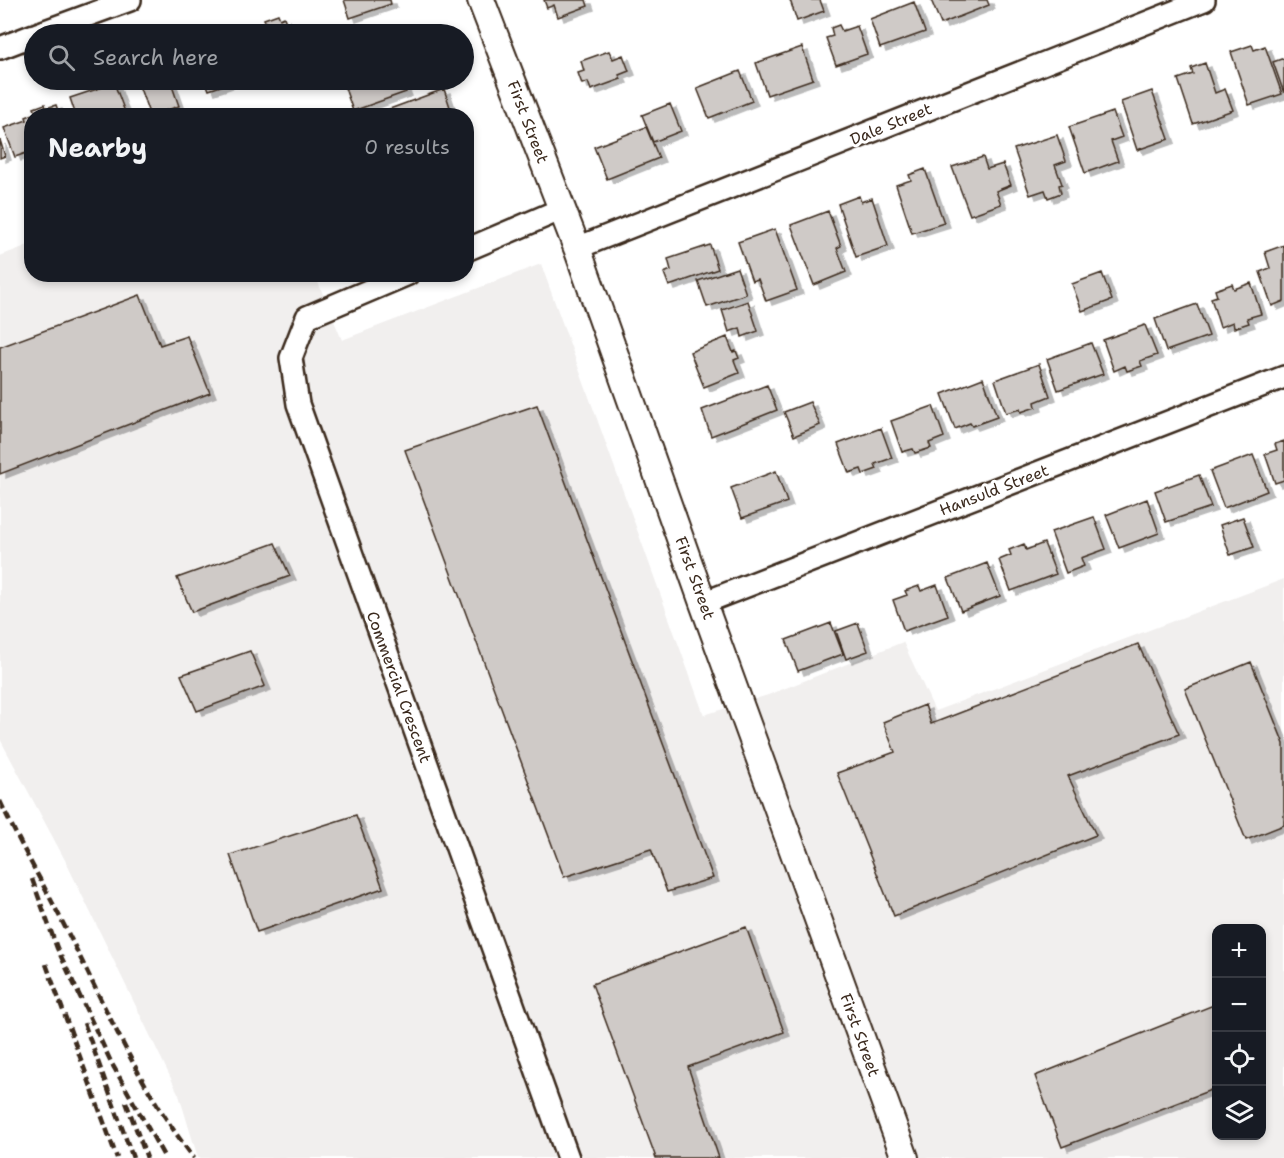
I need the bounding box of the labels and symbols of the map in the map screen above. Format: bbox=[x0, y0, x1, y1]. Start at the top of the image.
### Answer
street label: First Street bbox=[503, 78, 553, 166]
street label: Dale Street bbox=[847, 98, 935, 150]
street label: Hansuld Street bbox=[936, 460, 1052, 520]
street label: First Street bbox=[670, 533, 720, 623]
street label: Commercial Crescent bbox=[362, 608, 436, 766]
street label: First Street bbox=[835, 990, 885, 1080]

